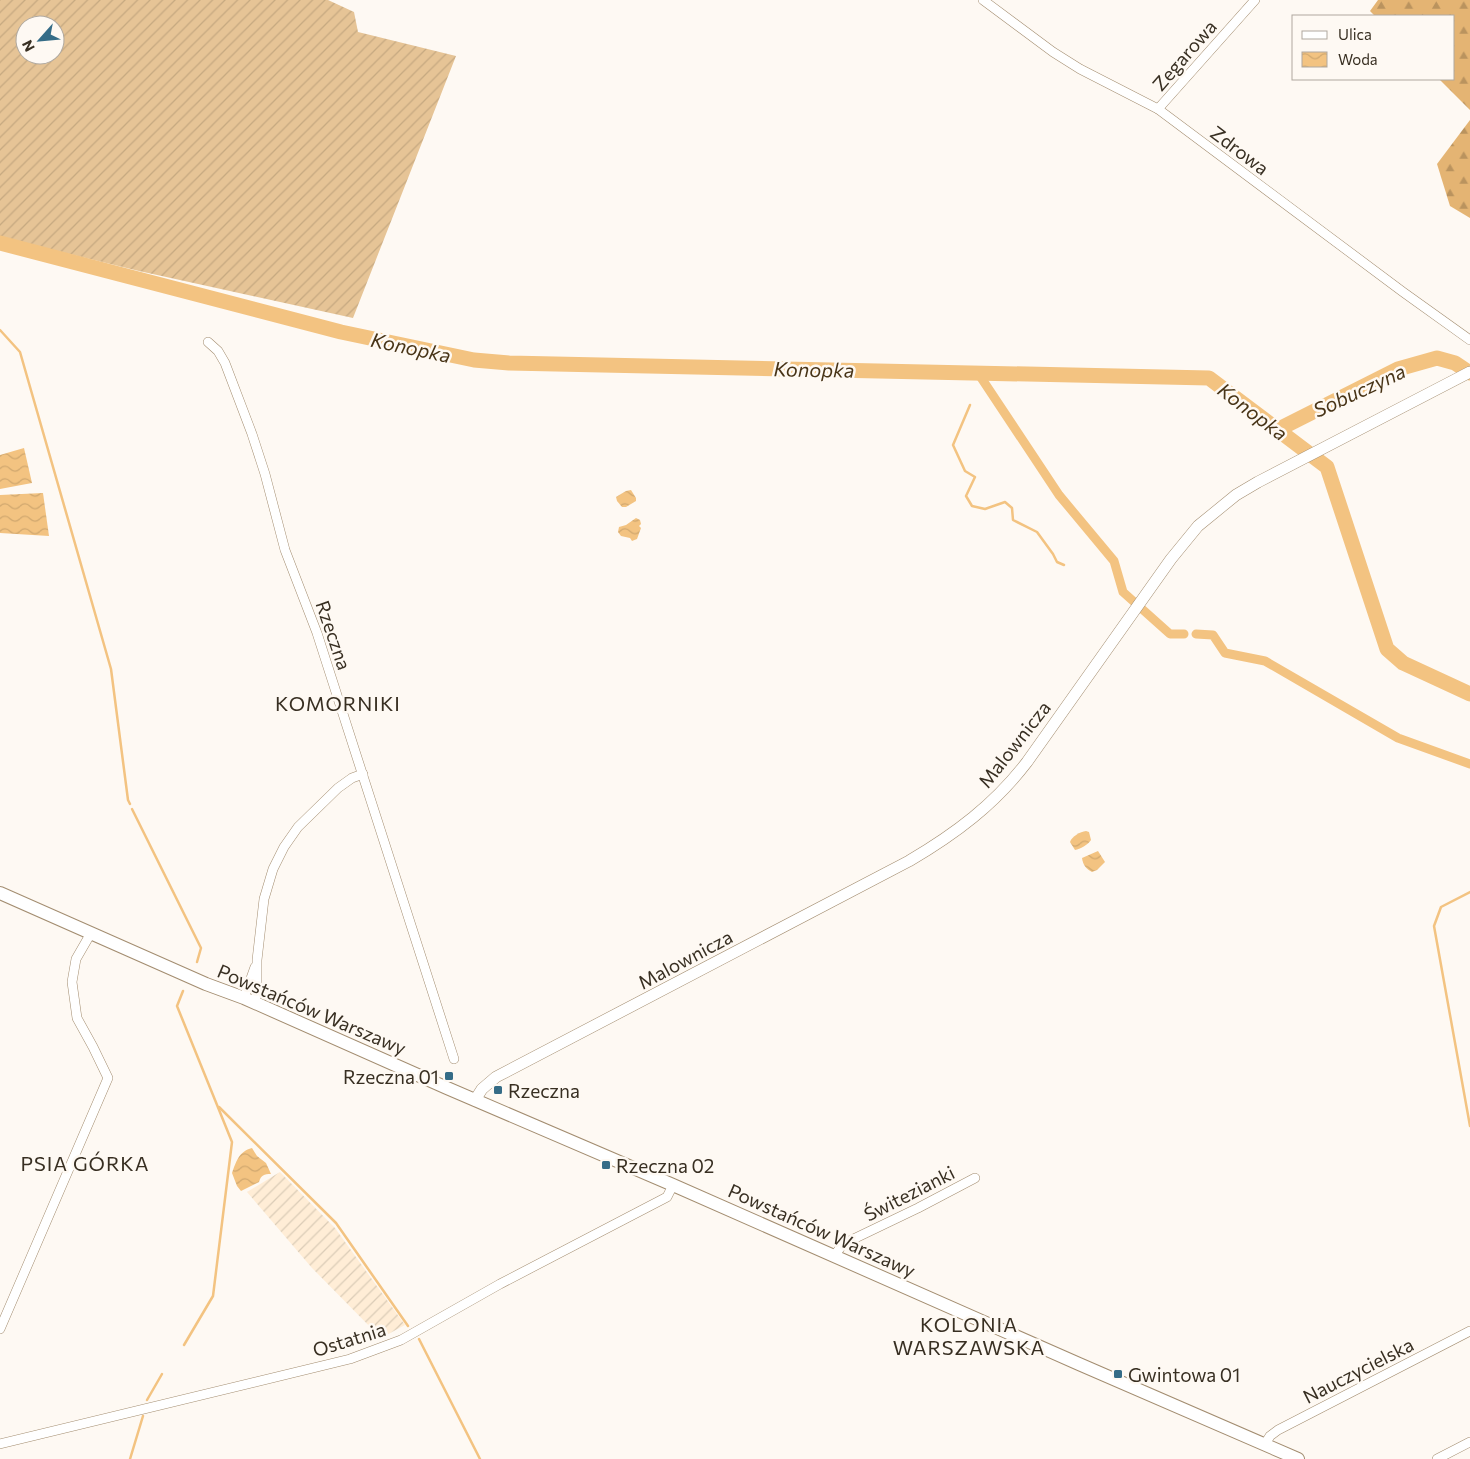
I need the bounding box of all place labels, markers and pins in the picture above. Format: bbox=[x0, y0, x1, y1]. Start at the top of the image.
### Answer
place label: Rzeczna 01 bbox=[343, 1065, 439, 1088]
marker: Rzeczna 01 bbox=[443, 1070, 455, 1082]
place label: Rzeczna bbox=[508, 1079, 580, 1102]
marker: Rzeczna bbox=[492, 1084, 504, 1096]
place label: Rzeczna 02 bbox=[616, 1154, 714, 1177]
marker: Rzeczna 02 bbox=[600, 1159, 612, 1171]
place label: Gwintowa 01 bbox=[1128, 1363, 1240, 1386]
marker: Gwintowa 01 bbox=[1112, 1368, 1124, 1380]

